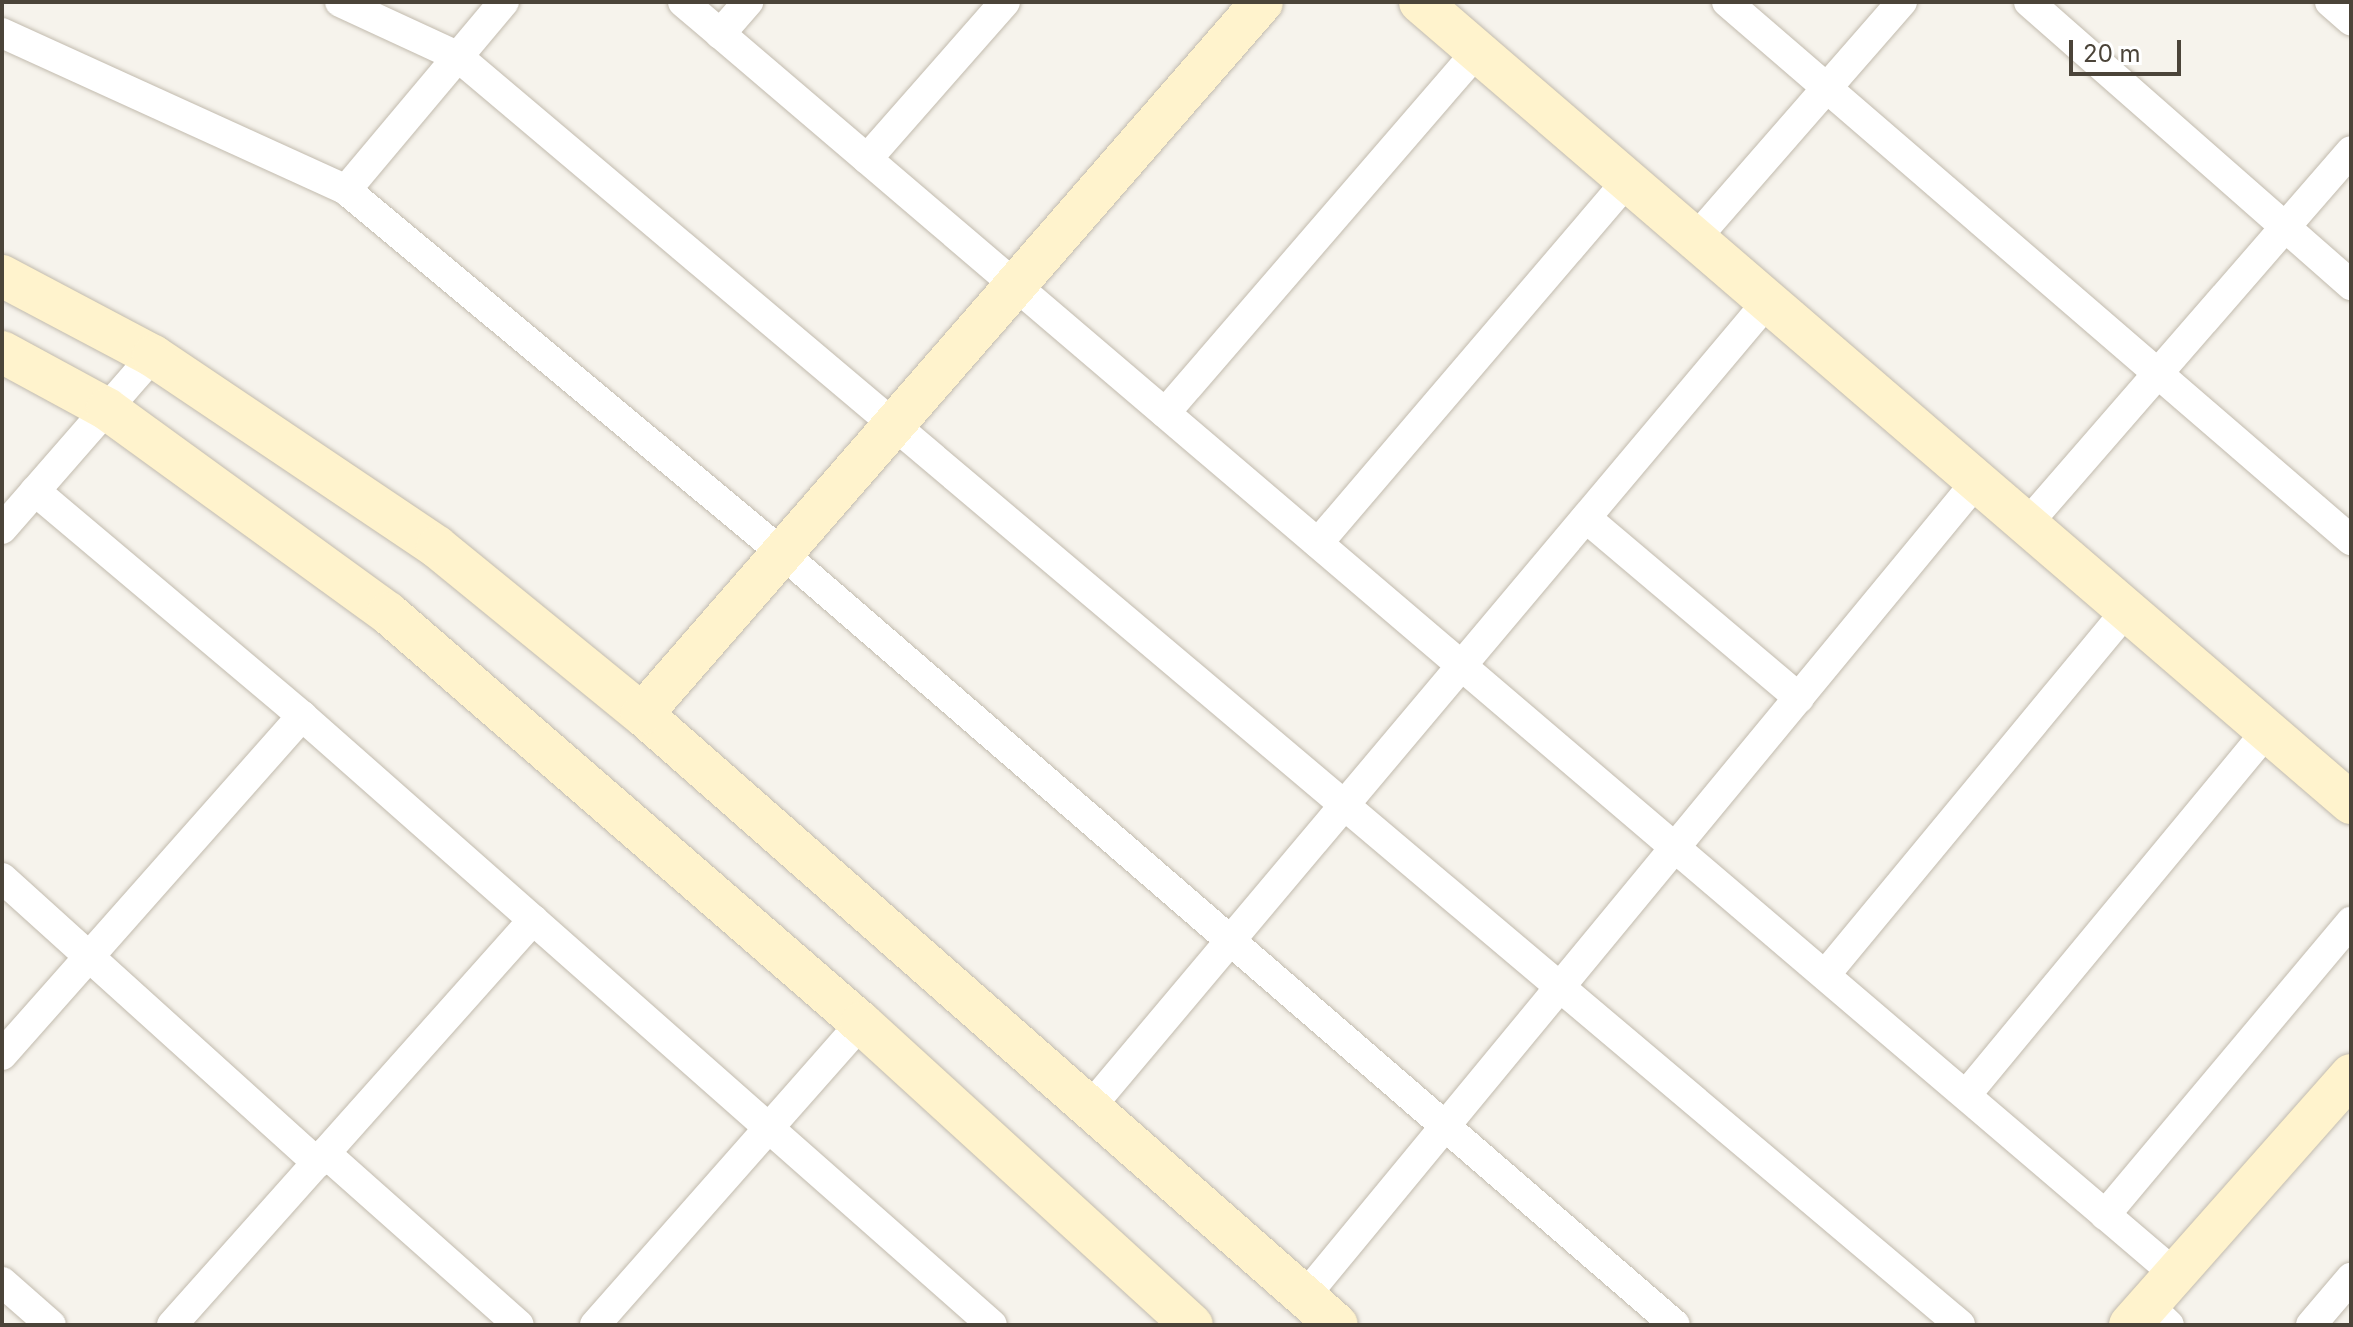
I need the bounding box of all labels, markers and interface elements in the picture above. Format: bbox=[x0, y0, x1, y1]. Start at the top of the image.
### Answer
scale bar bbox=[2073, 24, 2185, 74]
text: 20 m bbox=[2083, 39, 2141, 68]

